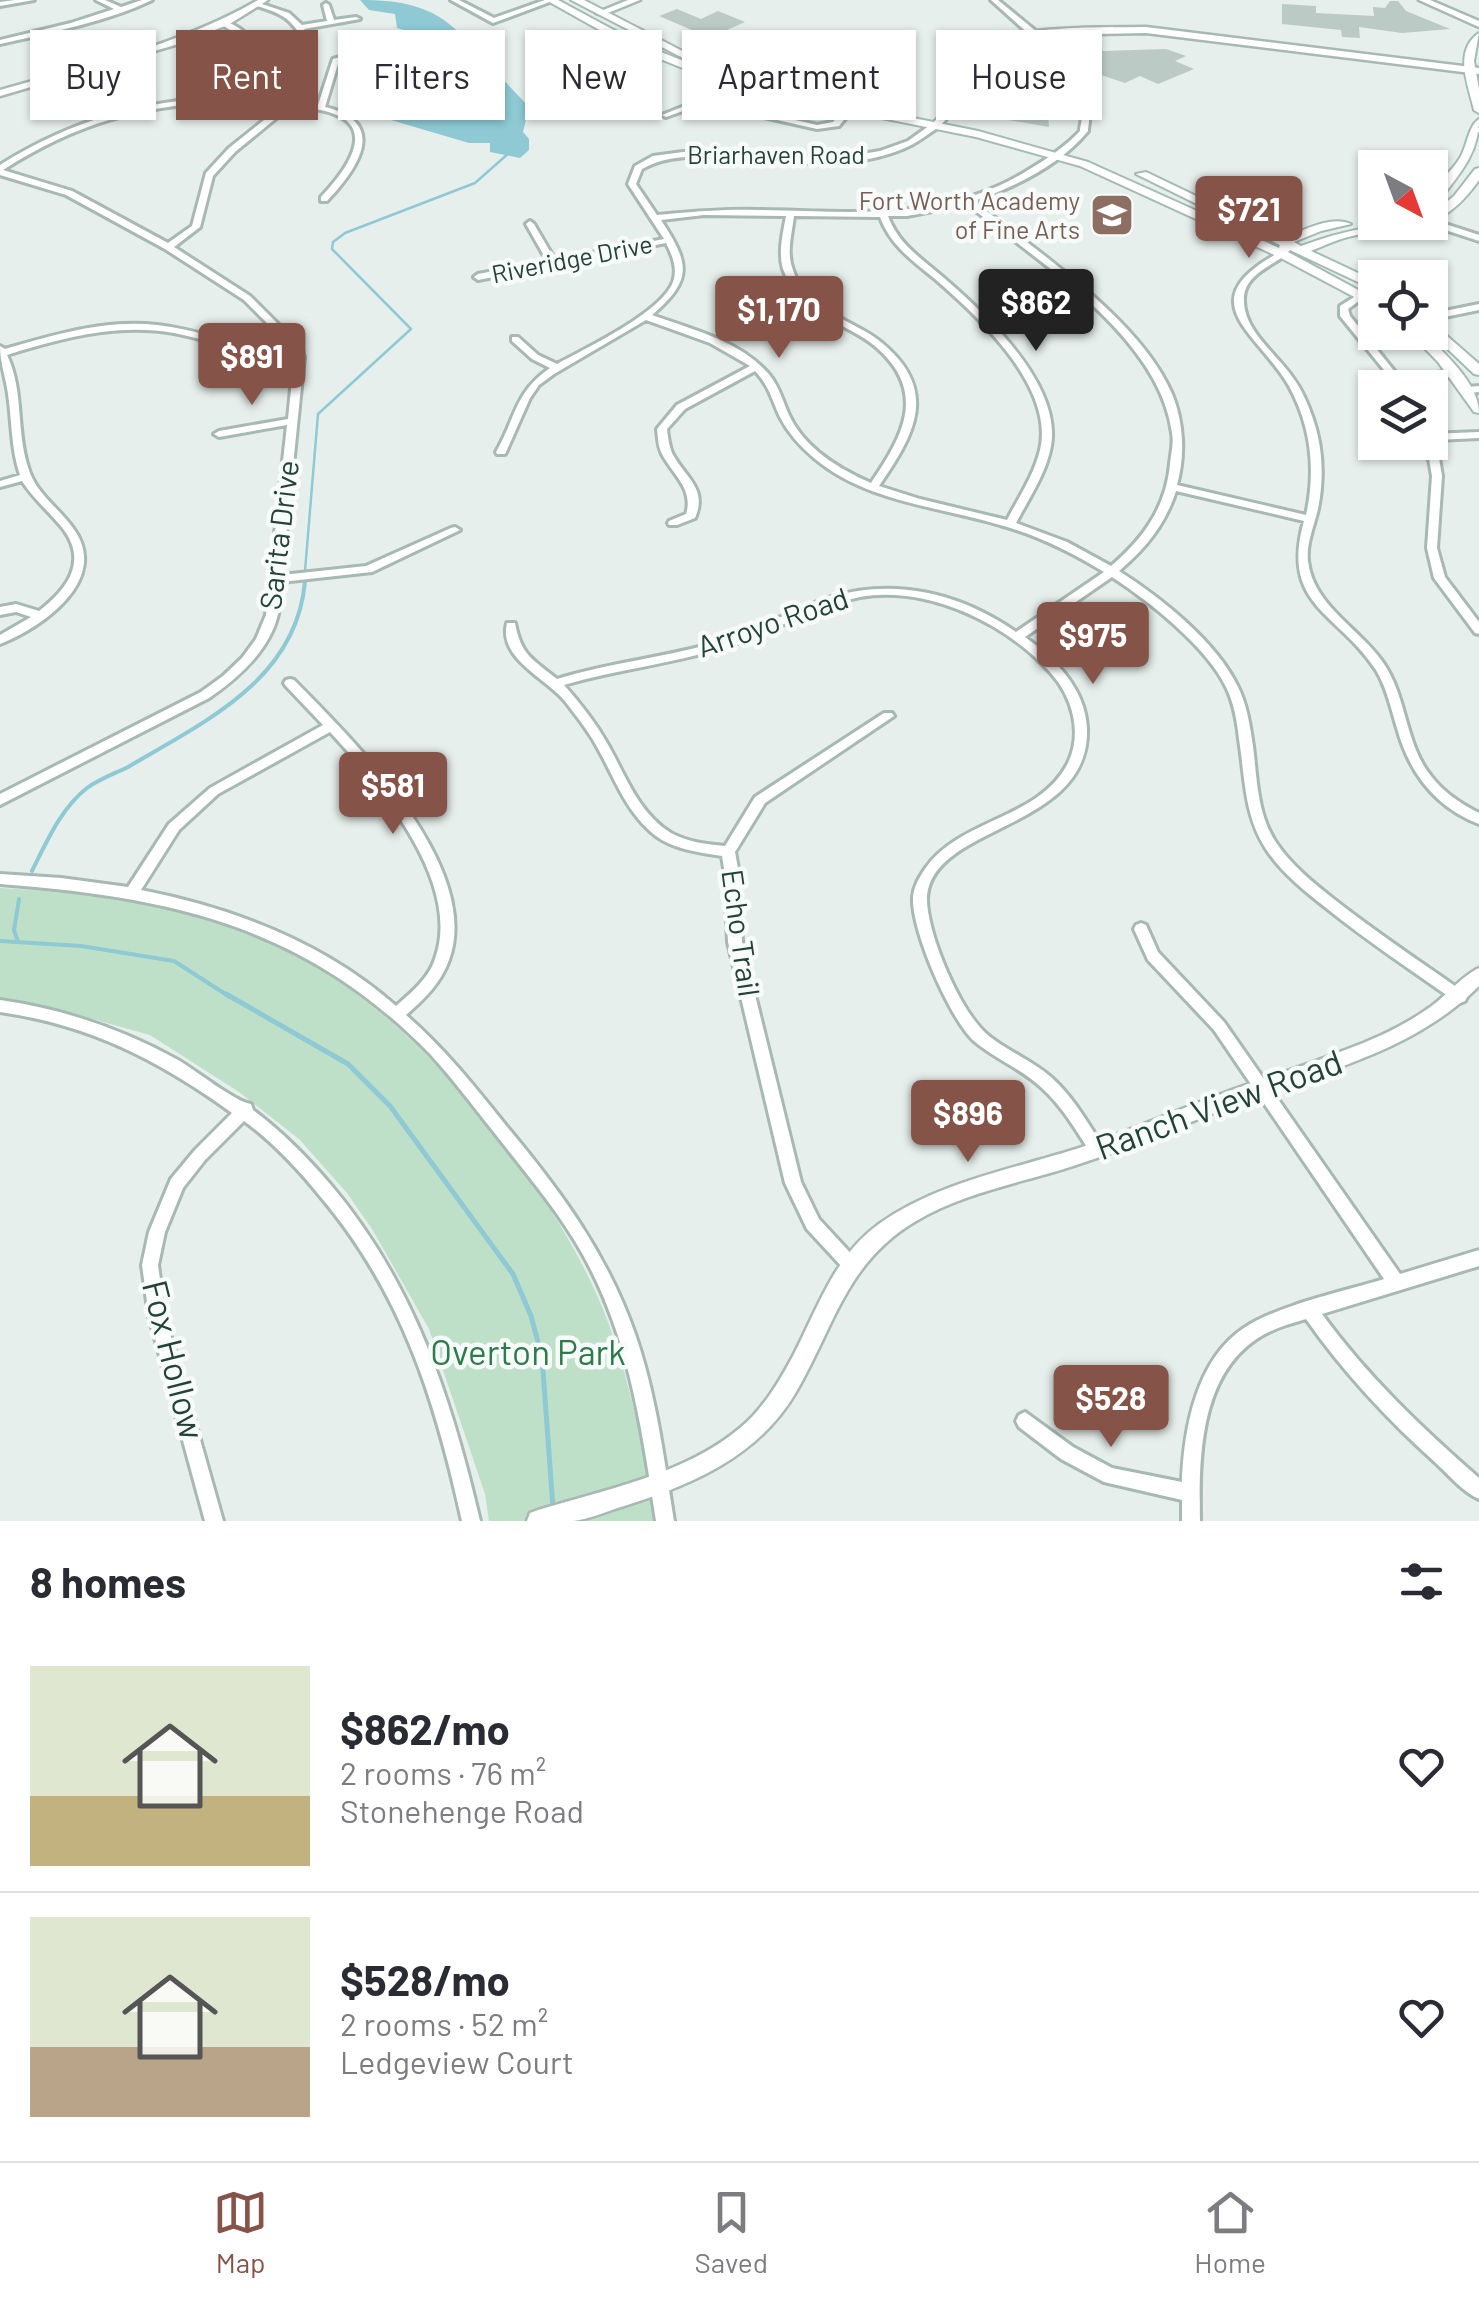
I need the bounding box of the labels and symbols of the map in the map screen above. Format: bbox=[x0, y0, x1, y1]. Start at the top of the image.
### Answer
street label: Briarhaven Road bbox=[687, 139, 865, 169]
north arrow bbox=[1358, 150, 1448, 240]
pin: $721 bbox=[1190, 176, 1308, 261]
place label: Fort Worth Academy of Fine Arts bbox=[859, 185, 1080, 244]
school or university icon: Fort Worth Academy of Fine Arts bbox=[1089, 192, 1135, 238]
street label: Riveridge Drive bbox=[489, 228, 655, 288]
pin: $862 bbox=[977, 269, 1095, 354]
pin: $1,170 bbox=[698, 276, 860, 361]
pin: $891 bbox=[193, 323, 311, 408]
street label: Sarita Drive bbox=[251, 458, 305, 612]
street label: Arroyo Road bbox=[692, 578, 853, 664]
pin: $975 bbox=[1034, 602, 1152, 687]
pin: $581 bbox=[334, 752, 452, 837]
street label: Echo Trail bbox=[715, 867, 769, 999]
street label: Ranch View Road bbox=[1089, 1039, 1347, 1167]
pin: $896 bbox=[909, 1080, 1027, 1165]
street label: Fox Hollow bbox=[135, 1276, 215, 1443]
park label: Overton Park bbox=[430, 1330, 626, 1372]
pin: $528 bbox=[1052, 1365, 1170, 1450]

